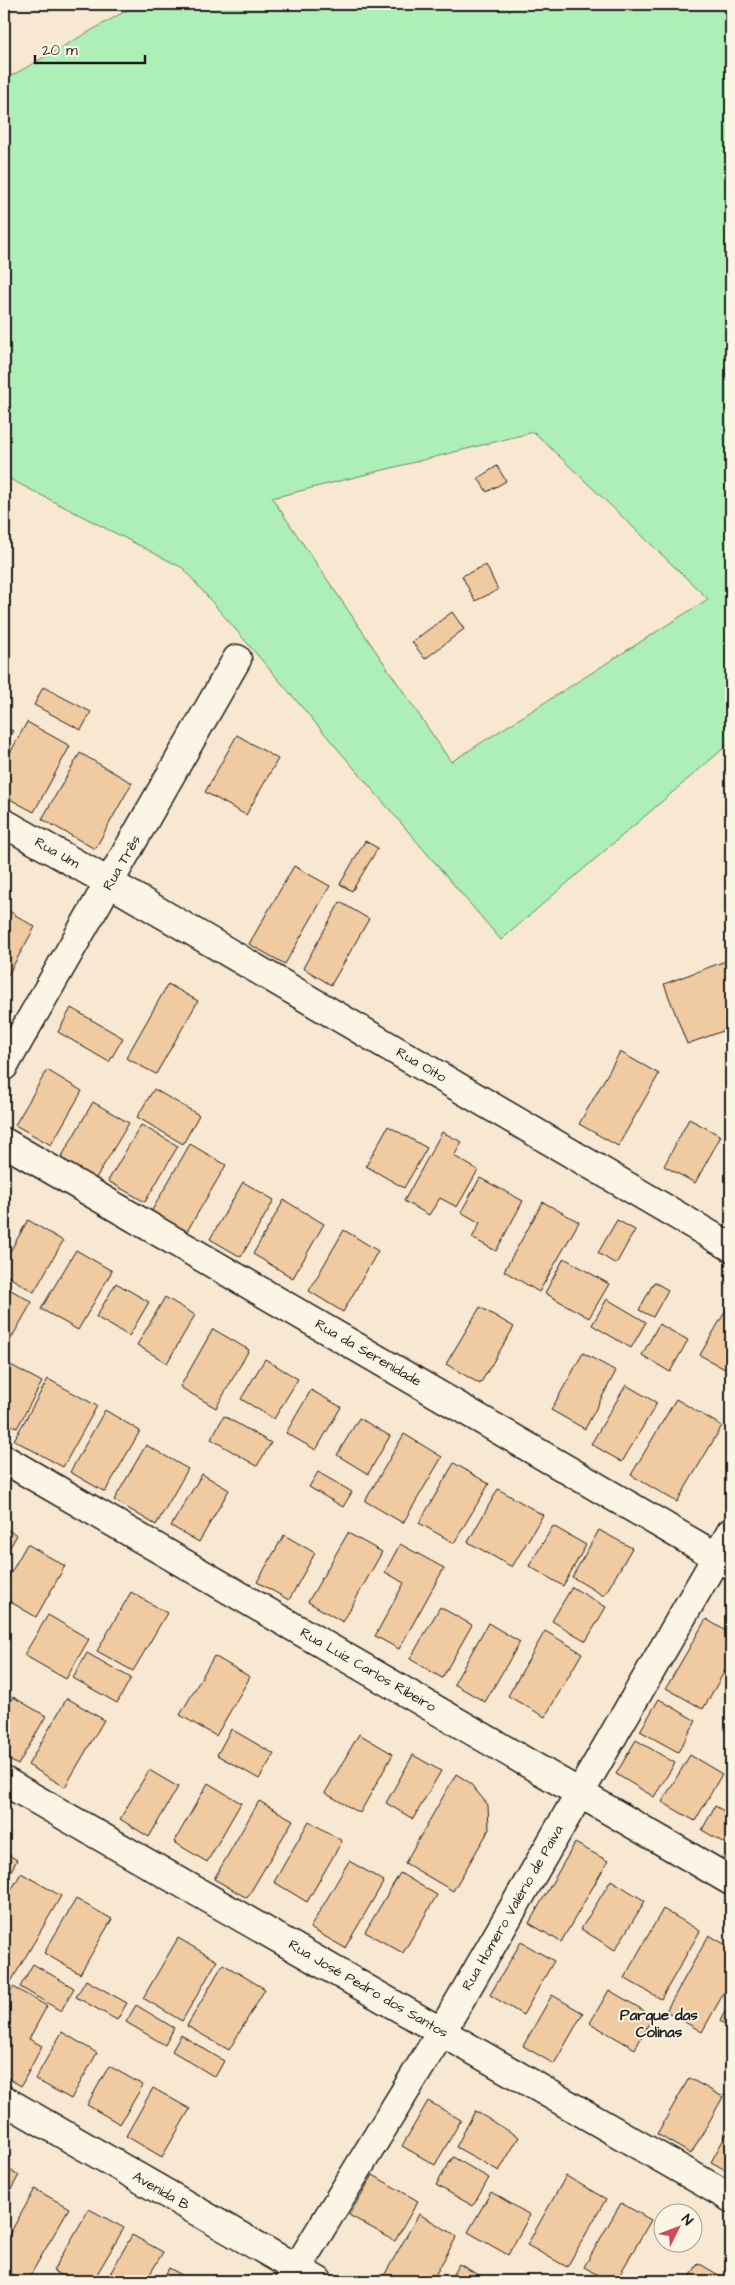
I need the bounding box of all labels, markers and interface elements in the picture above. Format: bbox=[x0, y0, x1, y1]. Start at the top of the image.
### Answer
scale bar bbox=[35, 32, 145, 64]
text: 20 m bbox=[42, 40, 78, 61]
street label: Rua Um bbox=[31, 832, 83, 874]
street label: Rua Três bbox=[98, 832, 146, 894]
street label: Rua Oito bbox=[392, 1043, 450, 1087]
street label: Rua da Serenidade bbox=[311, 1314, 425, 1392]
street label: Rua Luiz Carlos Ribeiro bbox=[296, 1623, 440, 1717]
street label: Rua Homero Valério de Paiva bbox=[457, 1822, 569, 1994]
street label: Rua José Pedro dos Santos bbox=[284, 1935, 452, 2043]
district label: Parque das Colinas bbox=[620, 2005, 698, 2043]
street label: Avenida B bbox=[129, 2167, 193, 2215]
north arrow bbox=[652, 2202, 702, 2252]
text: N bbox=[677, 2210, 697, 2230]

